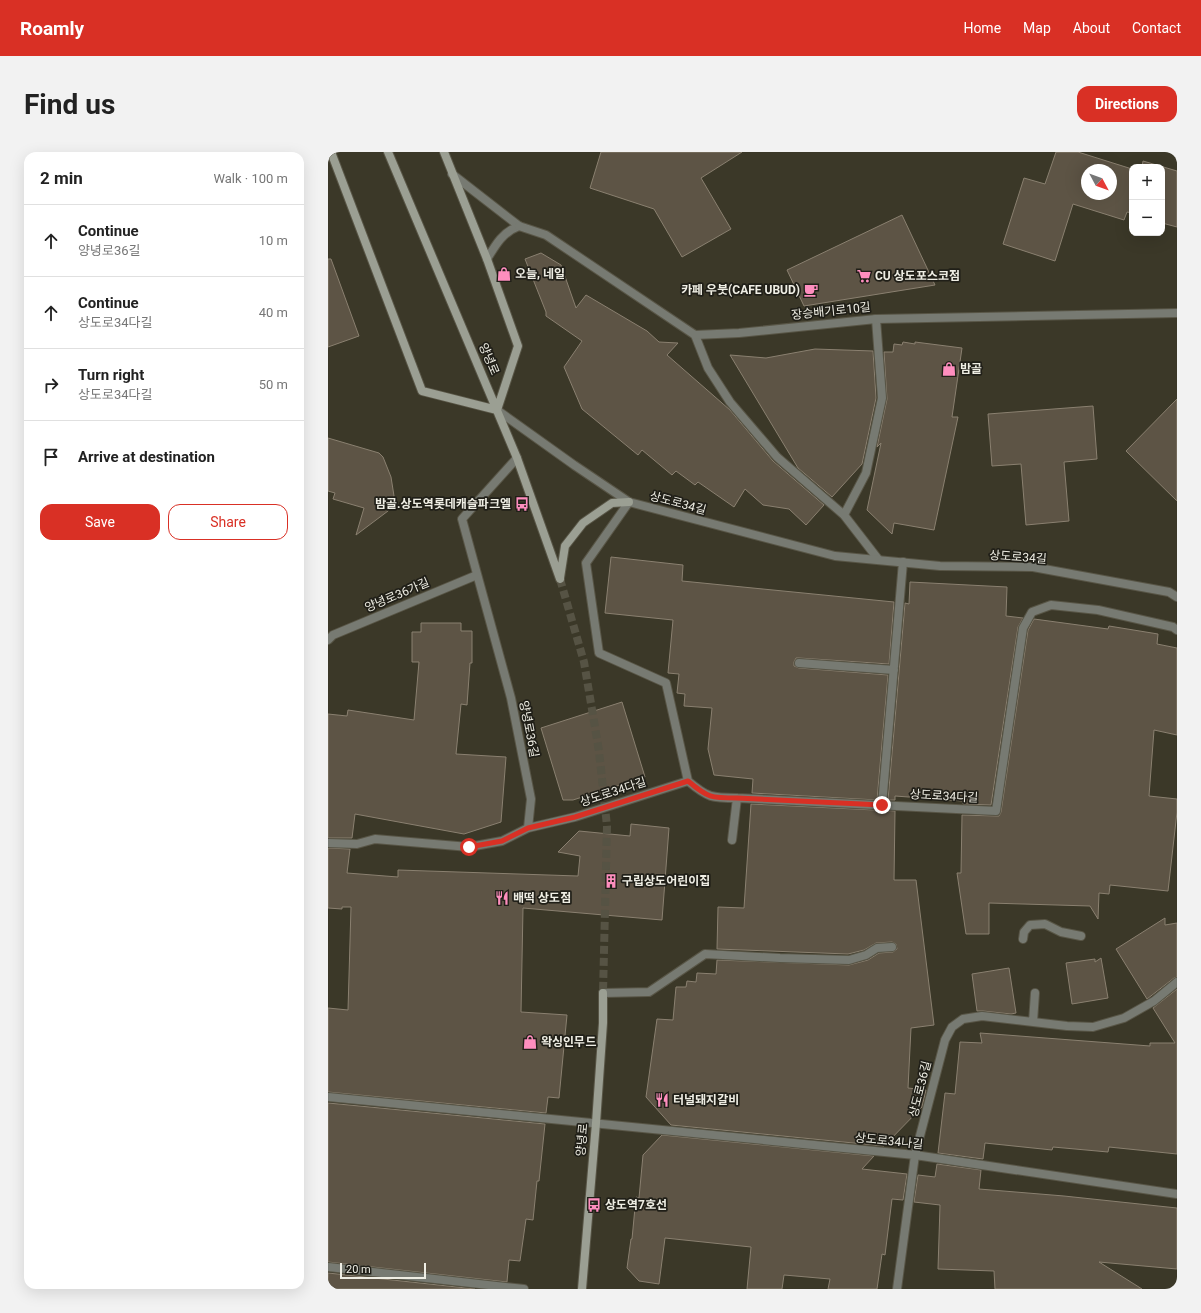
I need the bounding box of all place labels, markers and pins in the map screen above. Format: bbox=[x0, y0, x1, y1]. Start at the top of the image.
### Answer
shop icon: 오늘, 네일 bbox=[496, 266, 512, 282]
place label: 오늘, 네일 bbox=[515, 267, 565, 281]
supermarket icon: CU 상도포스코점 bbox=[856, 268, 872, 284]
place label: CU 상도포스코점 bbox=[875, 269, 960, 283]
cafe icon: 카페 우붓(CAFE UBUD) bbox=[803, 282, 819, 298]
place label: 카페 우붓(CAFE UBUD) bbox=[681, 283, 800, 297]
shop icon: 밤골 bbox=[941, 361, 957, 377]
place label: 밤골 bbox=[960, 362, 982, 376]
bus stop icon: 밤골.상도역롯데캐슬파크엘 bbox=[514, 496, 530, 512]
place label: 밤골.상도역롯데캐슬파크엘 bbox=[375, 497, 511, 511]
building icon: 구립상도어린이집 bbox=[603, 873, 619, 889]
place label: 구립상도어린이집 bbox=[622, 874, 710, 888]
restaurant icon: 배떡 상도점 bbox=[494, 890, 510, 906]
place label: 배떡 상도점 bbox=[513, 891, 571, 905]
shop icon: 왁싱인무드 bbox=[522, 1034, 538, 1050]
place label: 왁싱인무드 bbox=[541, 1035, 596, 1049]
restaurant icon: 터널돼지갈비 bbox=[654, 1092, 670, 1108]
place label: 터널돼지갈비 bbox=[673, 1093, 739, 1107]
bus stop icon: 상도역7호선 bbox=[586, 1197, 602, 1213]
place label: 상도역7호선 bbox=[605, 1198, 667, 1212]

